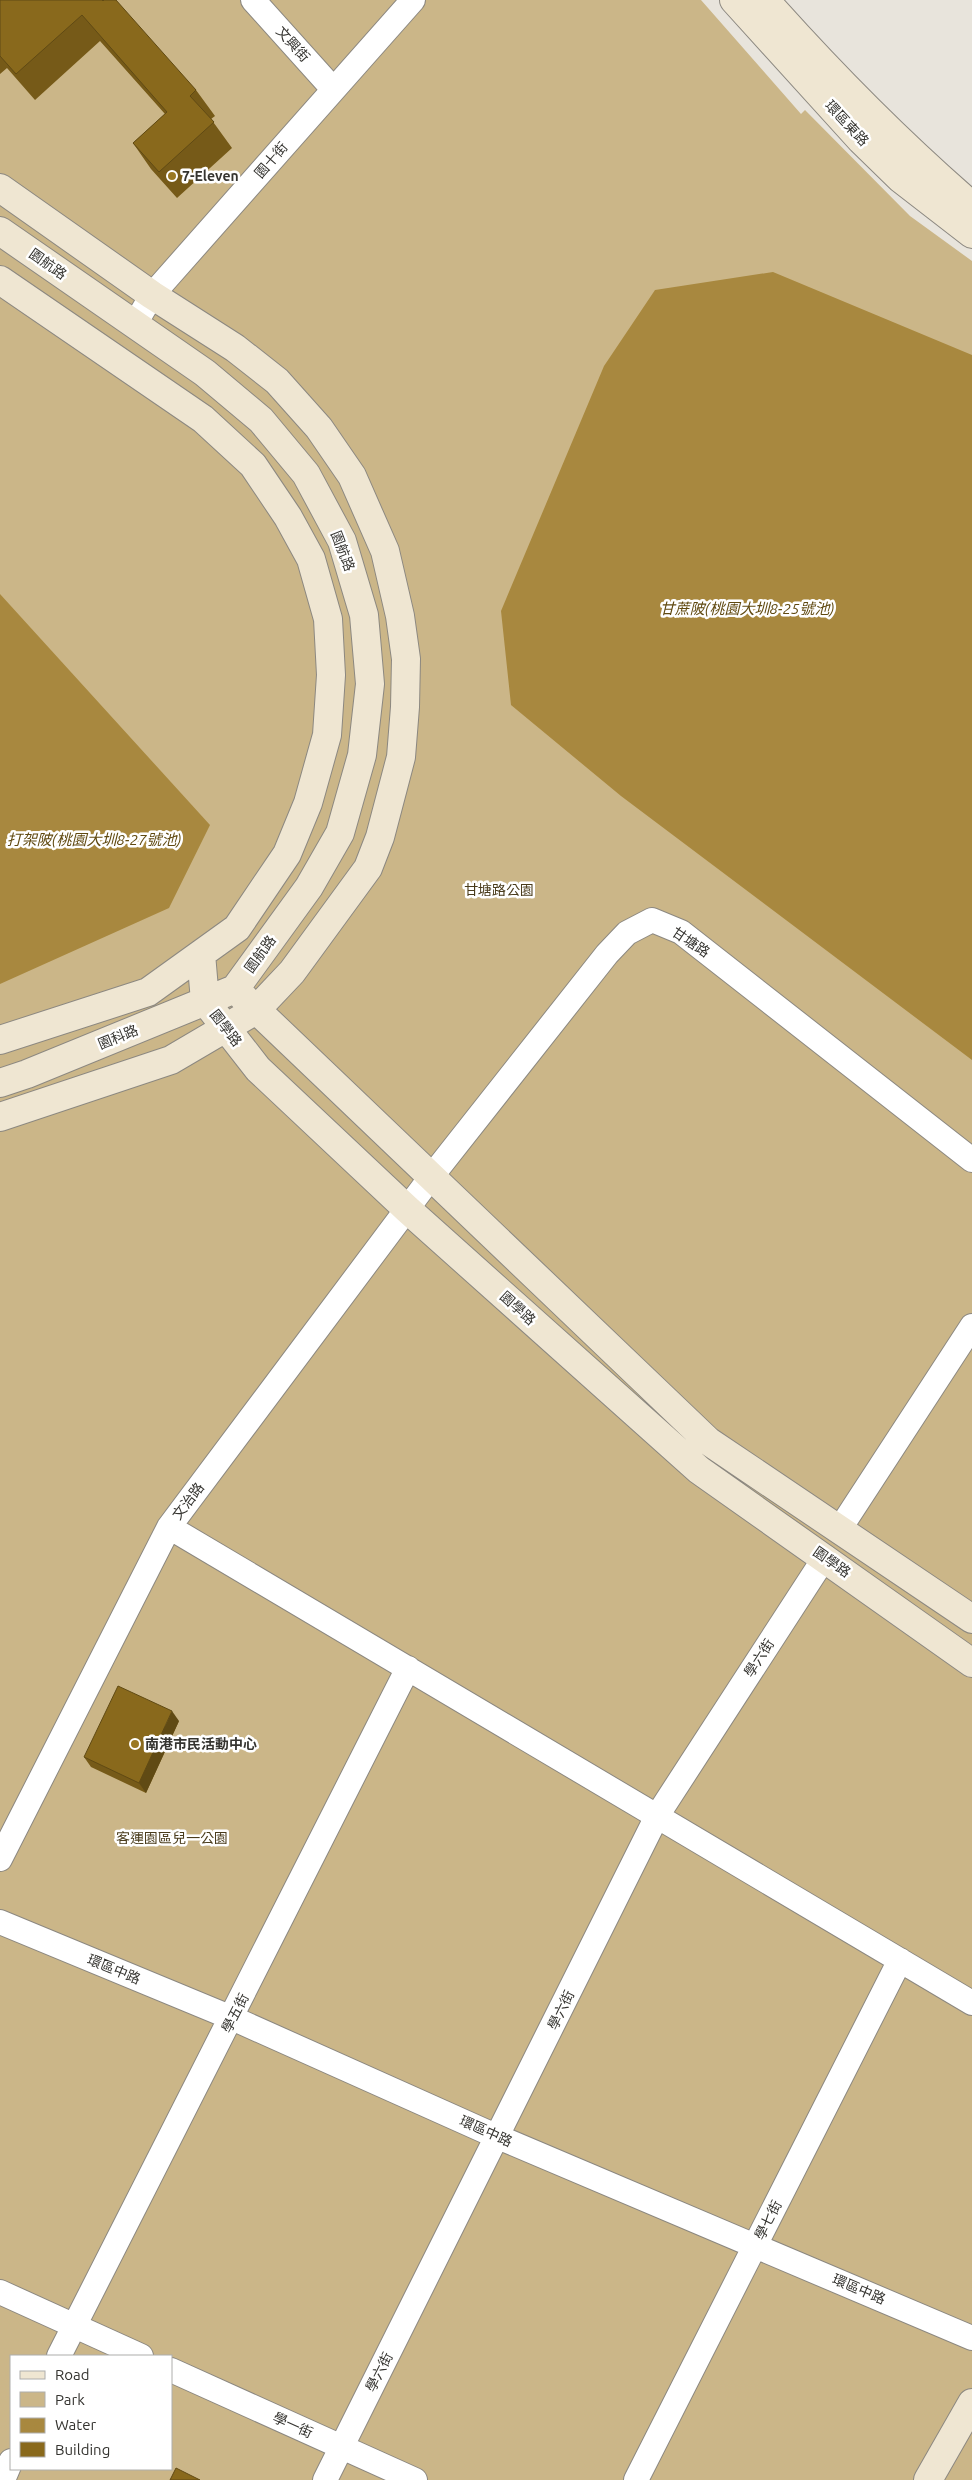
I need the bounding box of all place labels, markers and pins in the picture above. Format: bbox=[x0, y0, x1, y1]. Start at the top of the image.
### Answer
place label: 7-Eleven bbox=[182, 168, 239, 184]
marker: 7-Eleven bbox=[166, 170, 178, 182]
place label: 南港市民活動中心 bbox=[145, 1736, 257, 1752]
marker: 南港市民活動中心 bbox=[129, 1738, 141, 1750]

